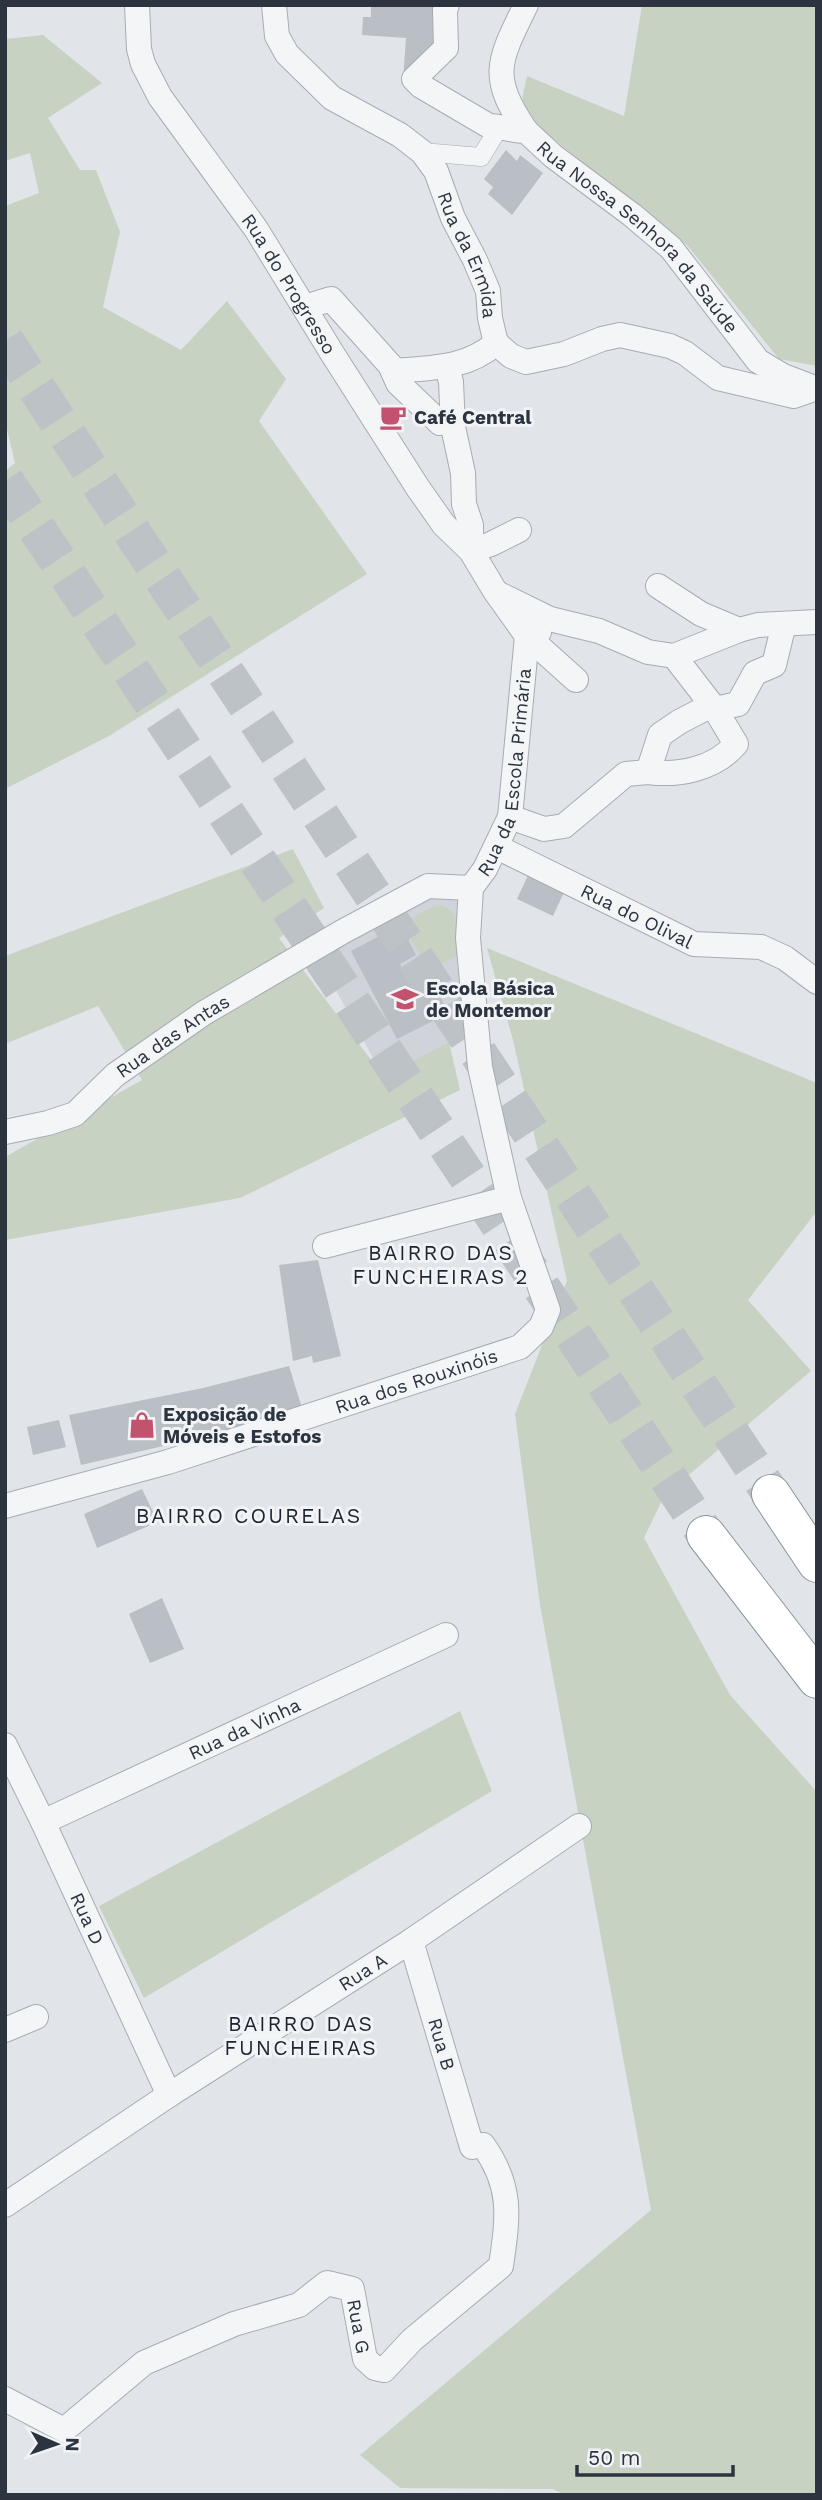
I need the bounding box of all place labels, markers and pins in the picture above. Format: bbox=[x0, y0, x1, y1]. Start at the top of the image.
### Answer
cafe icon: Café Central bbox=[378, 402, 408, 432]
place label: Café Central bbox=[414, 406, 532, 429]
place label: Escola Básica de Montemor bbox=[426, 977, 554, 1022]
school or university icon: Escola Básica de Montemor bbox=[390, 984, 420, 1014]
place label: Exposição de Móveis e Estofos bbox=[163, 1403, 321, 1448]
shop icon: Exposição de Móveis e Estofos bbox=[127, 1410, 157, 1440]

